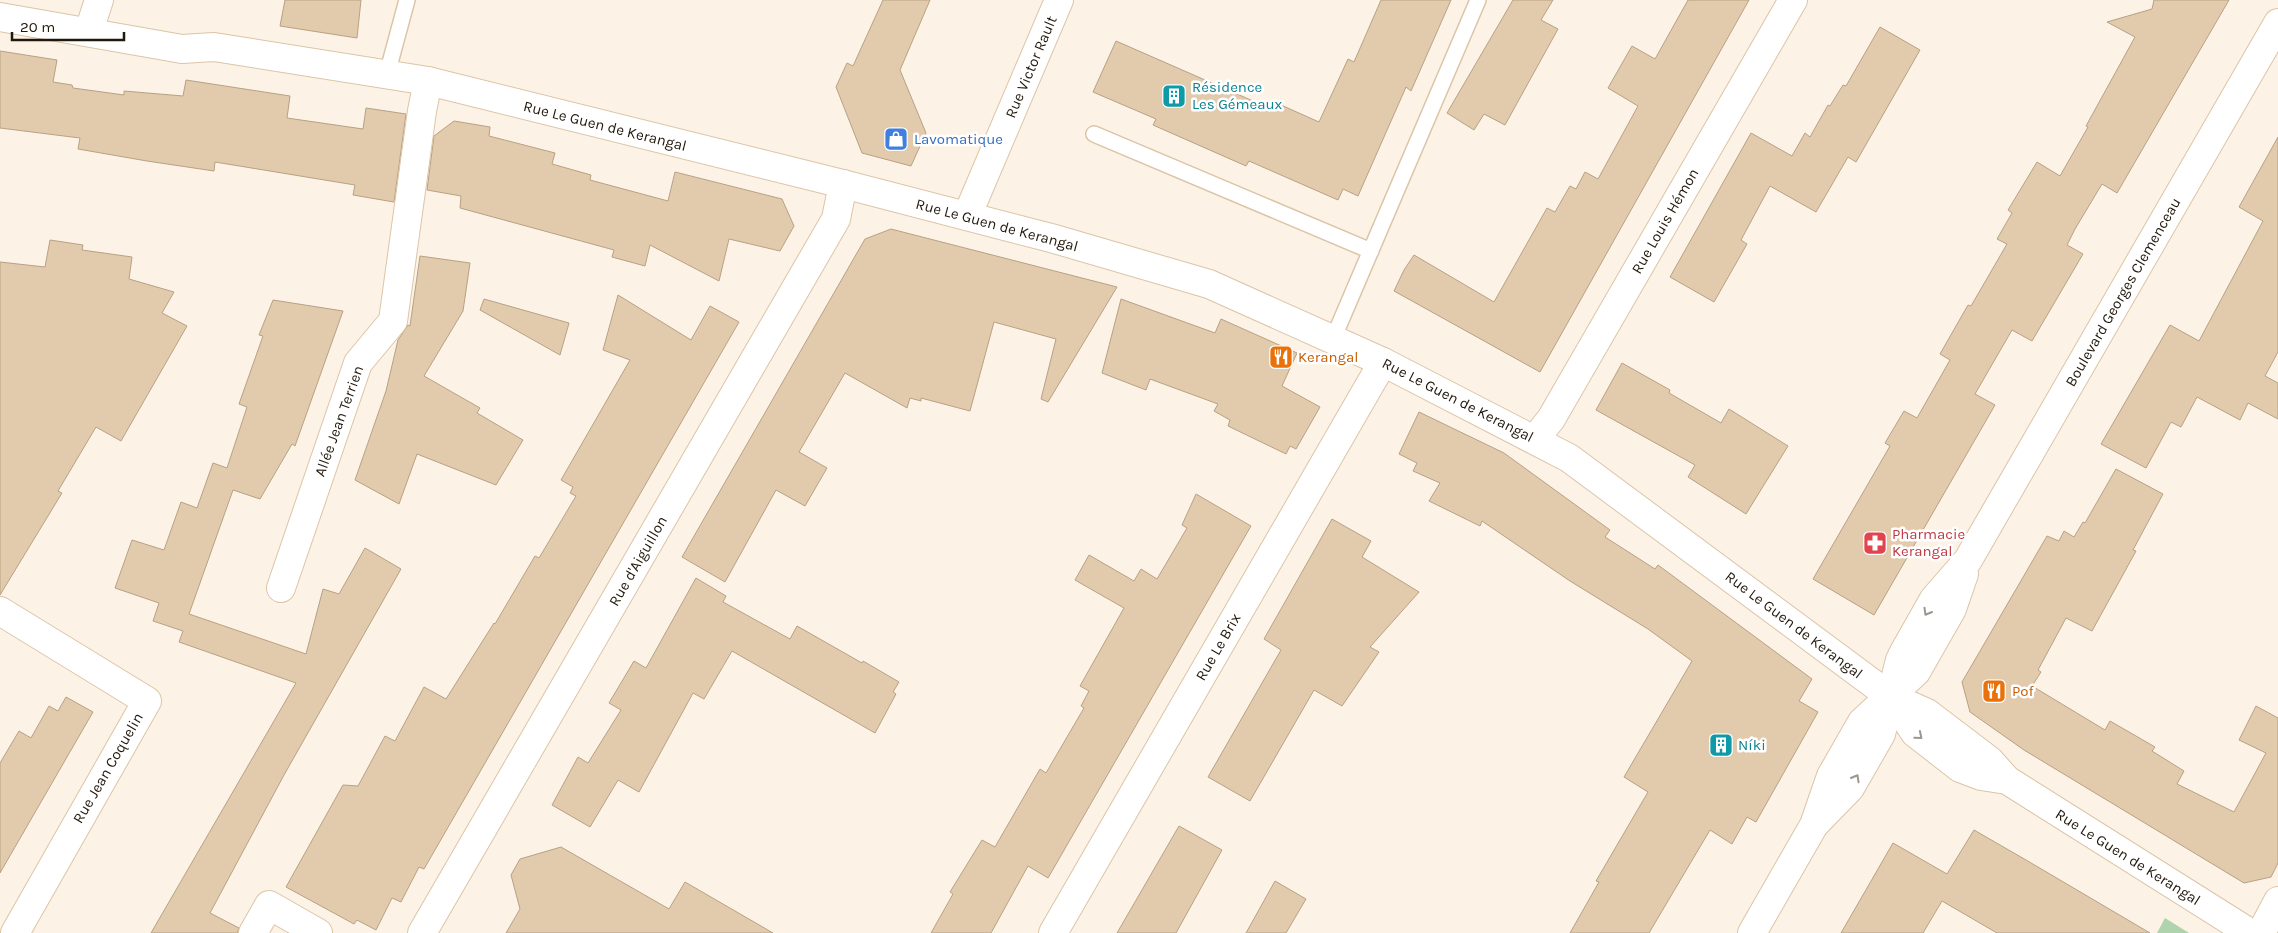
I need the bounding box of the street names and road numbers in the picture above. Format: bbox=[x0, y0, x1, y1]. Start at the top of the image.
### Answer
street label: Rue Victor Rault bbox=[1001, 13, 1061, 121]
street label: Rue Le Guen de Kerangal bbox=[522, 97, 688, 155]
street label: Rue Louis Hémon bbox=[1628, 165, 1702, 277]
street label: Boulevard Georges Clemenceau bbox=[2061, 194, 2185, 390]
street label: Rue Le Guen de Kerangal bbox=[914, 195, 1080, 255]
street label: Rue Le Guen de Kerangal bbox=[1379, 354, 1537, 446]
street label: Allée Jean Terrien bbox=[311, 363, 367, 479]
street label: Rue d'Aiguillon bbox=[605, 513, 671, 609]
street label: Rue Le Guen de Kerangal bbox=[1722, 567, 1866, 683]
street label: Rue Le Brix bbox=[1192, 610, 1245, 684]
street label: Rue Jean Coquelin bbox=[69, 709, 147, 827]
street label: Rue Le Guen de Kerangal bbox=[2052, 805, 2204, 909]

